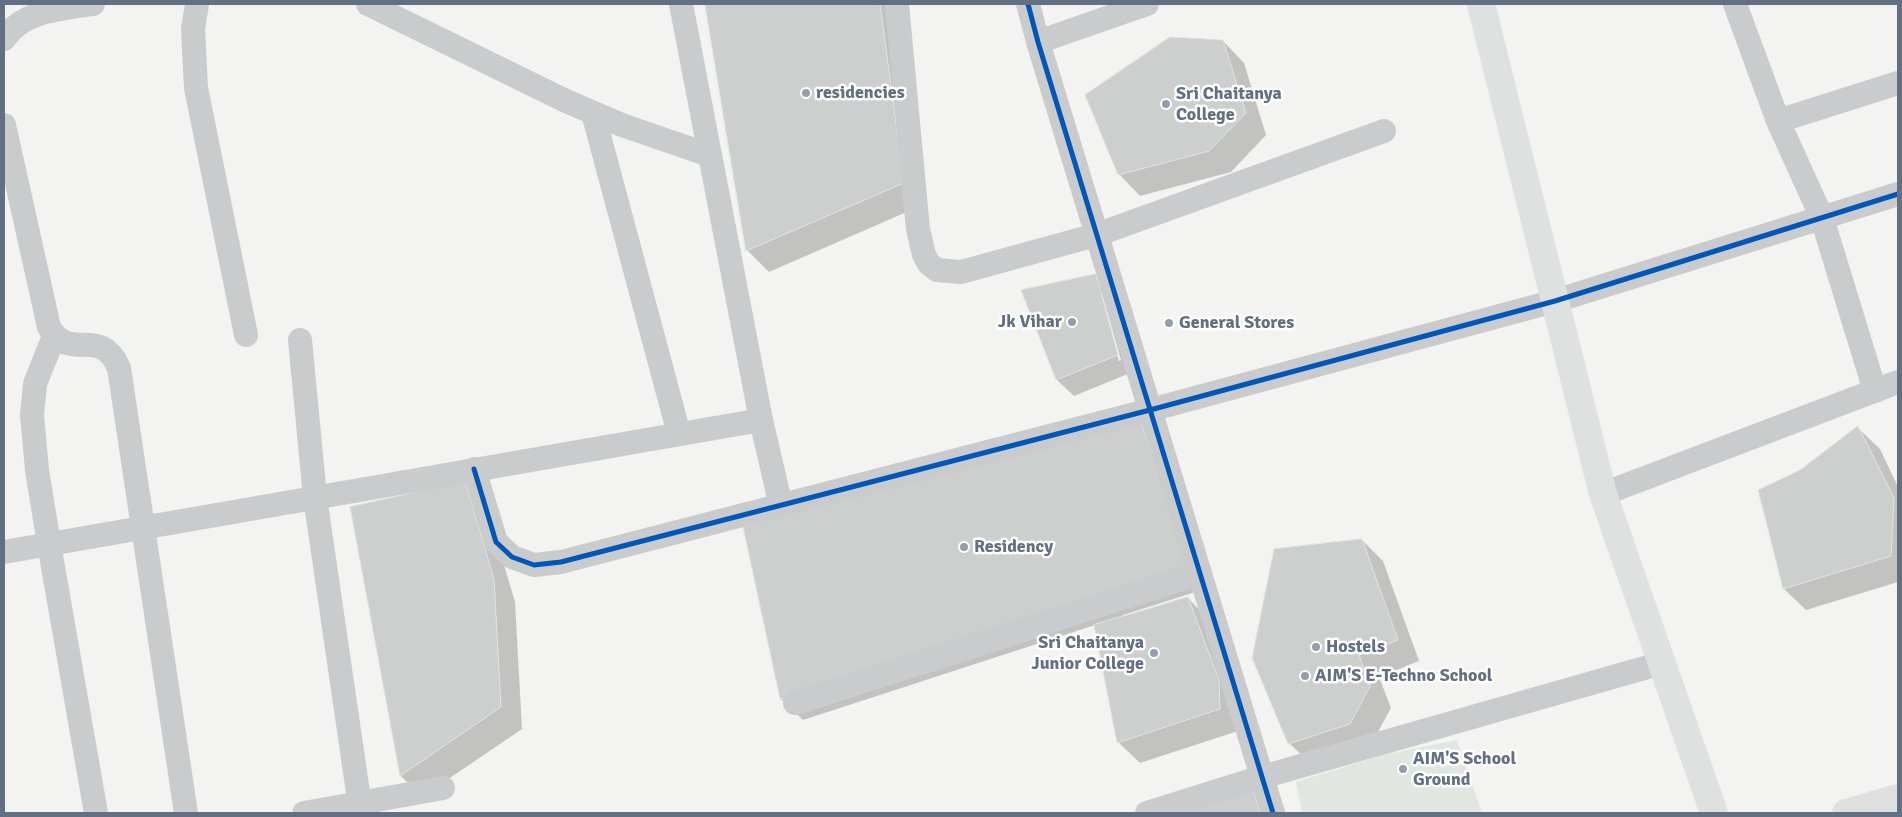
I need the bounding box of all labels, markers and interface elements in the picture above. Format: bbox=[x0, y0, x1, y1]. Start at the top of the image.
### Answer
place label: residencies bbox=[816, 82, 905, 104]
place label: Sri Chaitanya College bbox=[1176, 83, 1282, 126]
marker: residencies bbox=[800, 87, 812, 99]
marker: Sri Chaitanya College bbox=[1160, 98, 1172, 110]
place label: Jk Vihar bbox=[998, 311, 1062, 333]
place label: General Stores bbox=[1179, 312, 1294, 334]
marker: Jk Vihar bbox=[1066, 316, 1078, 328]
marker: General Stores bbox=[1163, 317, 1175, 329]
place label: Residency bbox=[974, 536, 1053, 558]
marker: Residency bbox=[958, 541, 970, 553]
place label: Sri Chaitanya Junior College bbox=[1031, 632, 1144, 674]
place label: Hostels bbox=[1326, 636, 1385, 658]
marker: Hostels bbox=[1310, 641, 1322, 653]
marker: Sri Chaitanya Junior College bbox=[1148, 647, 1160, 659]
place label: AIM'S E-Techno School bbox=[1315, 665, 1492, 687]
marker: AIM'S E-Techno School bbox=[1299, 670, 1311, 682]
place label: AIM'S School Ground bbox=[1413, 748, 1516, 791]
marker: AIM'S School Ground bbox=[1397, 763, 1409, 775]

